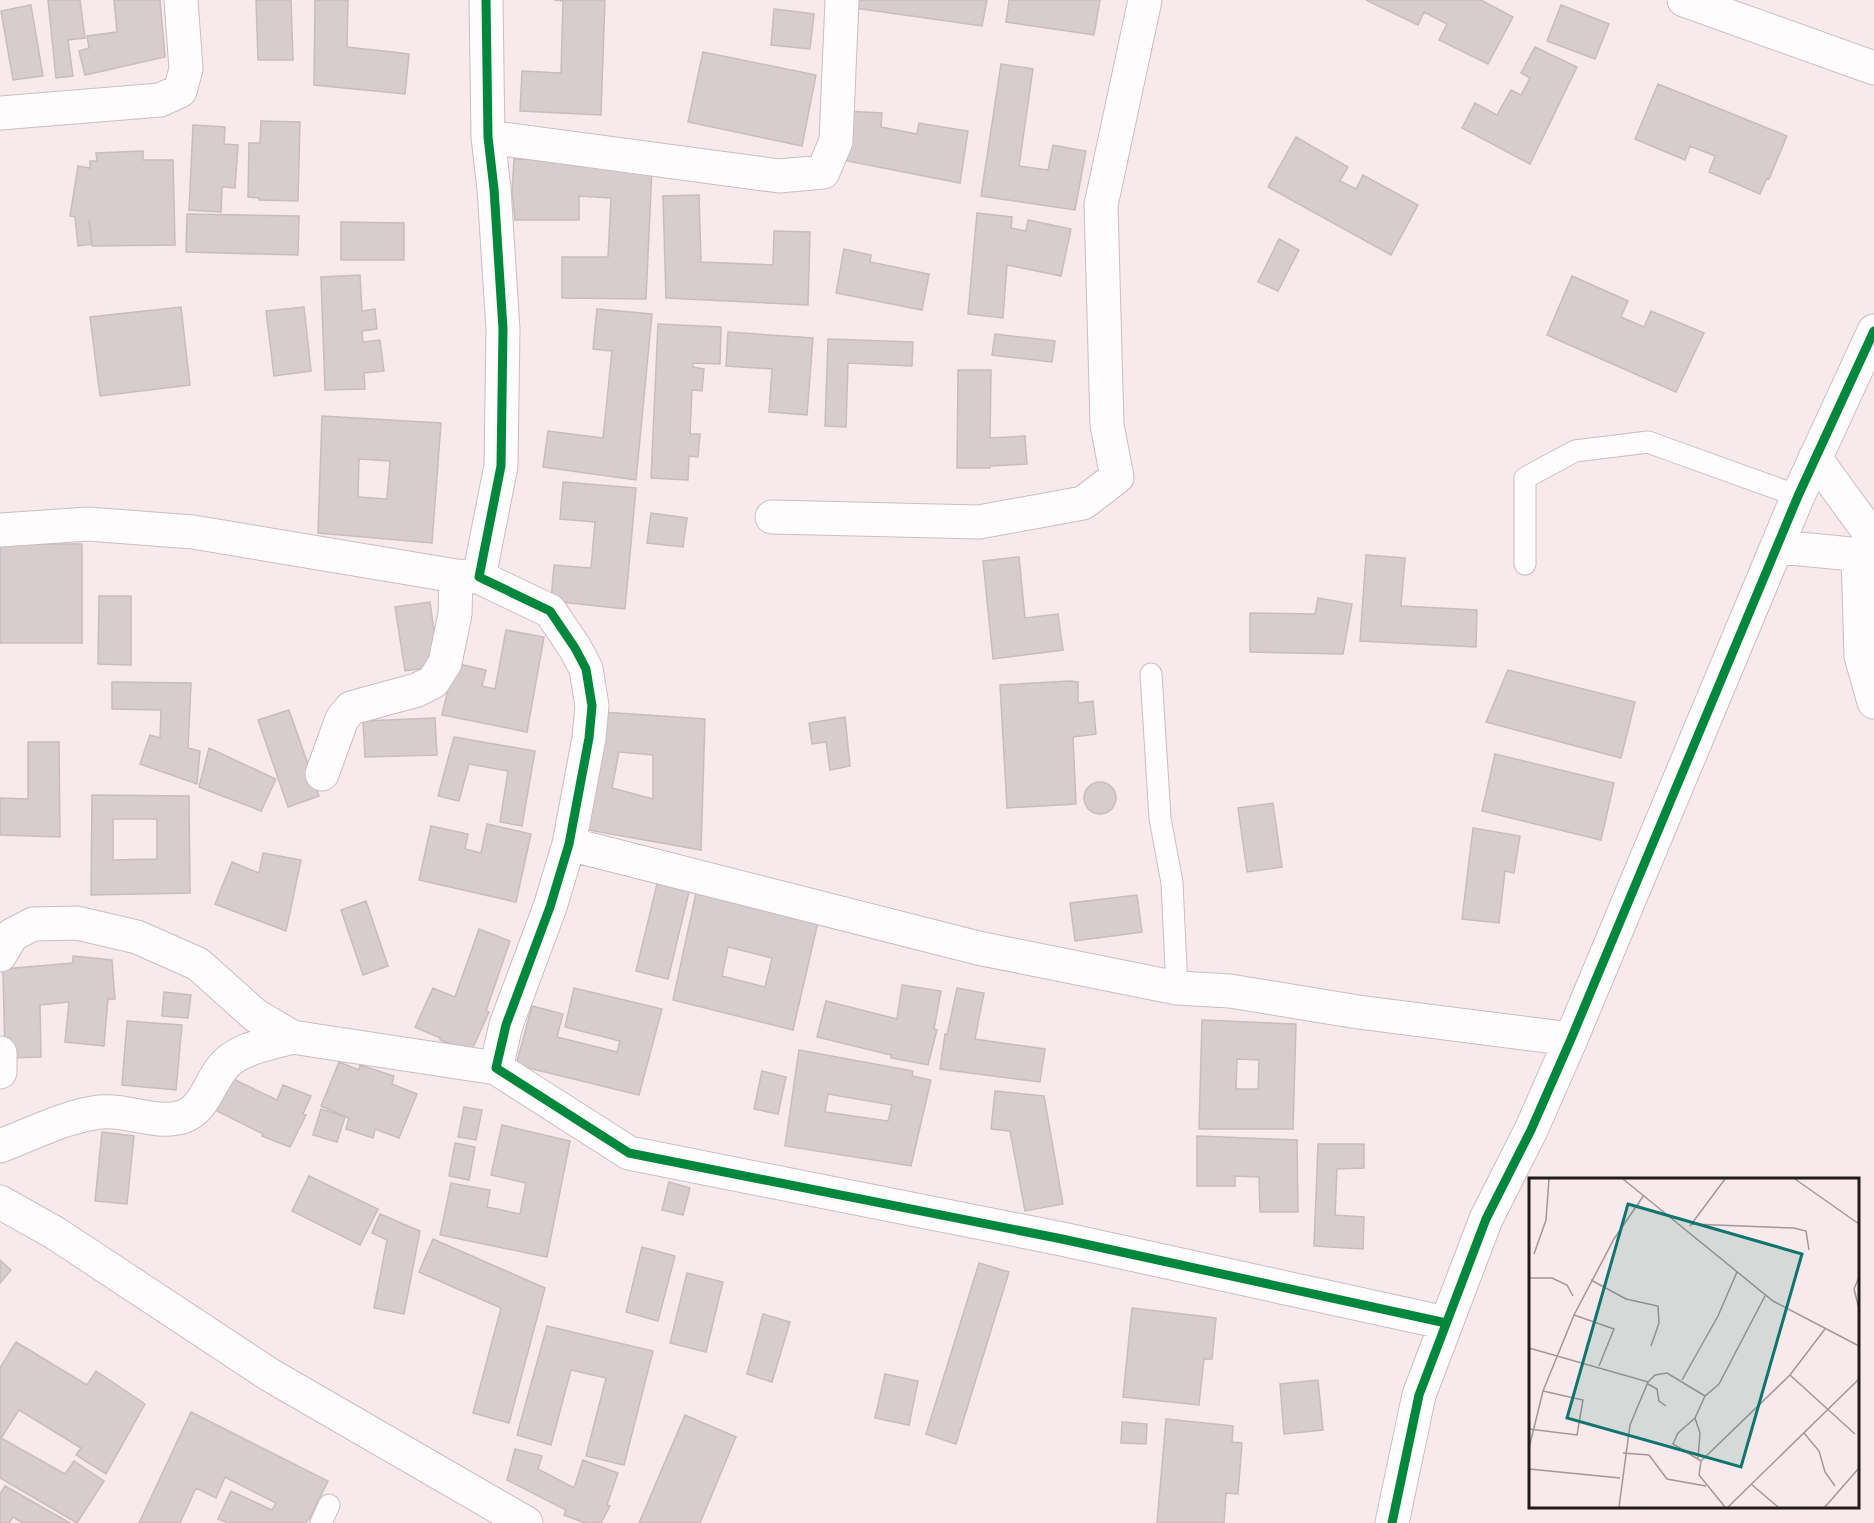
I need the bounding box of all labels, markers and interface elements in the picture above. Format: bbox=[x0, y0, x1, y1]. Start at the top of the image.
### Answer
inset map bbox=[1529, 1178, 1859, 1508]

